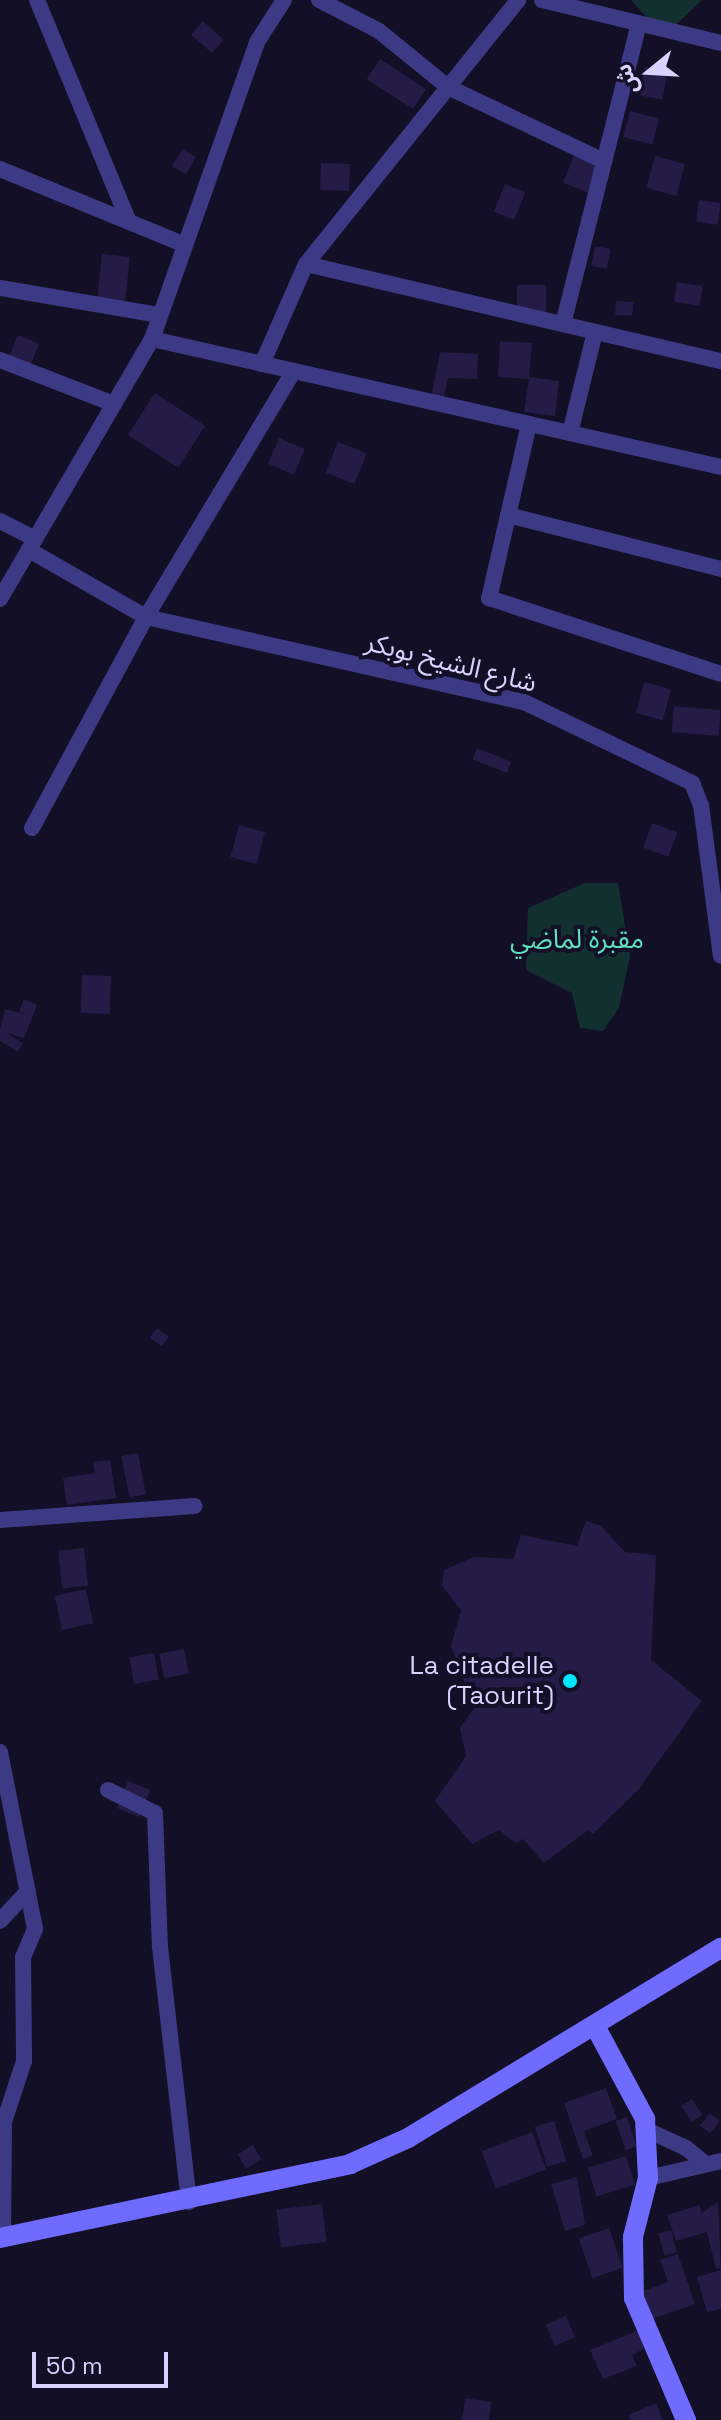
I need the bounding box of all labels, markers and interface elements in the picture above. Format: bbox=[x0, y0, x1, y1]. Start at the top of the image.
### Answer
north arrow bbox=[609, 32, 689, 112]
text: ش bbox=[608, 61, 644, 98]
street label: شارع الشيخ بوبكر bbox=[362, 627, 540, 699]
park label: مقبرة لماضي bbox=[510, 924, 644, 956]
place label: La citadelle (Taourit) bbox=[410, 1650, 554, 1712]
marker: La citadelle (Taourit) bbox=[561, 1672, 579, 1690]
scale bar bbox=[36, 2336, 172, 2386]
text: 50 m bbox=[46, 2350, 103, 2381]

